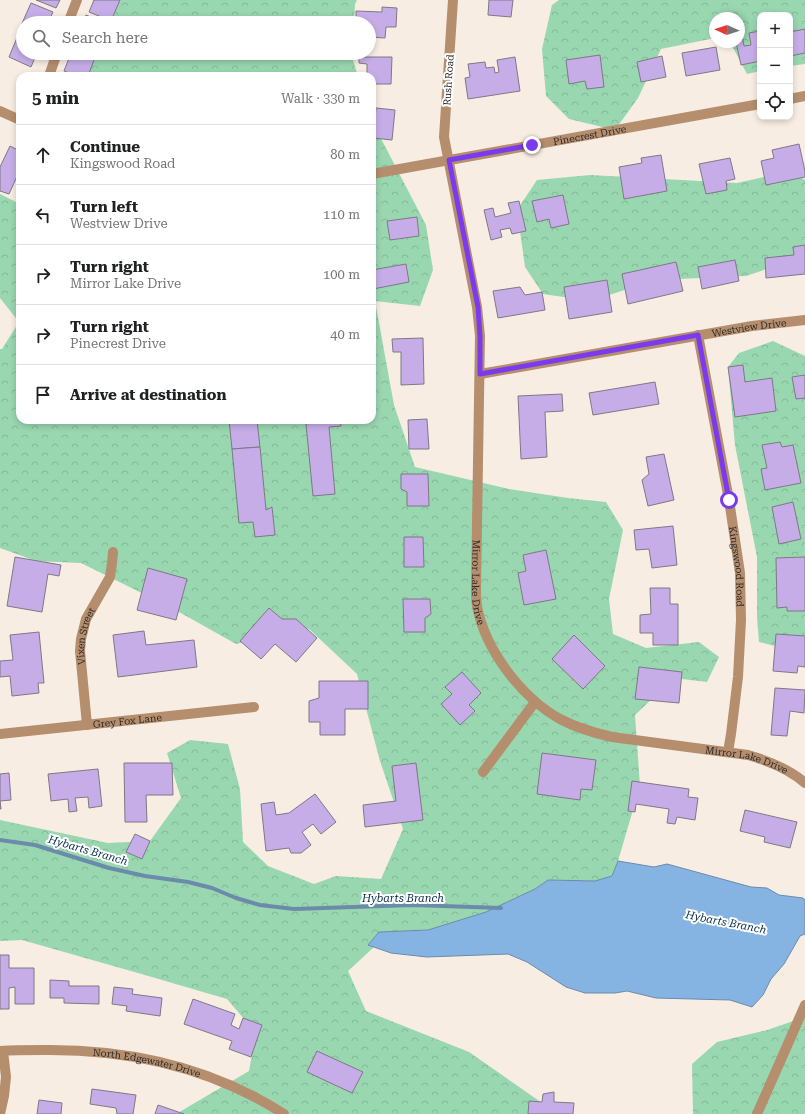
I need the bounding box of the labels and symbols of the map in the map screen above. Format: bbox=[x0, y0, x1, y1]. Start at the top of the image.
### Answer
north arrow bbox=[709, 12, 745, 48]
street label: Rush Road bbox=[441, 53, 456, 106]
street label: Pinecrest Drive bbox=[552, 123, 627, 147]
route end bbox=[523, 136, 541, 154]
street label: Westview Drive bbox=[711, 317, 787, 339]
route start bbox=[720, 491, 738, 509]
street label: Kingswood Road bbox=[727, 525, 746, 608]
street label: Mirror Lake Drive bbox=[470, 539, 487, 627]
street label: Vixen Street bbox=[75, 605, 98, 665]
street label: Grey Fox Lane bbox=[92, 712, 163, 730]
street label: Mirror Lake Drive bbox=[705, 744, 790, 776]
water label: Hybarts Branch bbox=[46, 833, 129, 868]
water label: Hybarts Branch bbox=[361, 892, 444, 905]
water label: Hybarts Branch bbox=[683, 908, 768, 937]
street label: North Edgewater Drive bbox=[92, 1047, 203, 1080]

